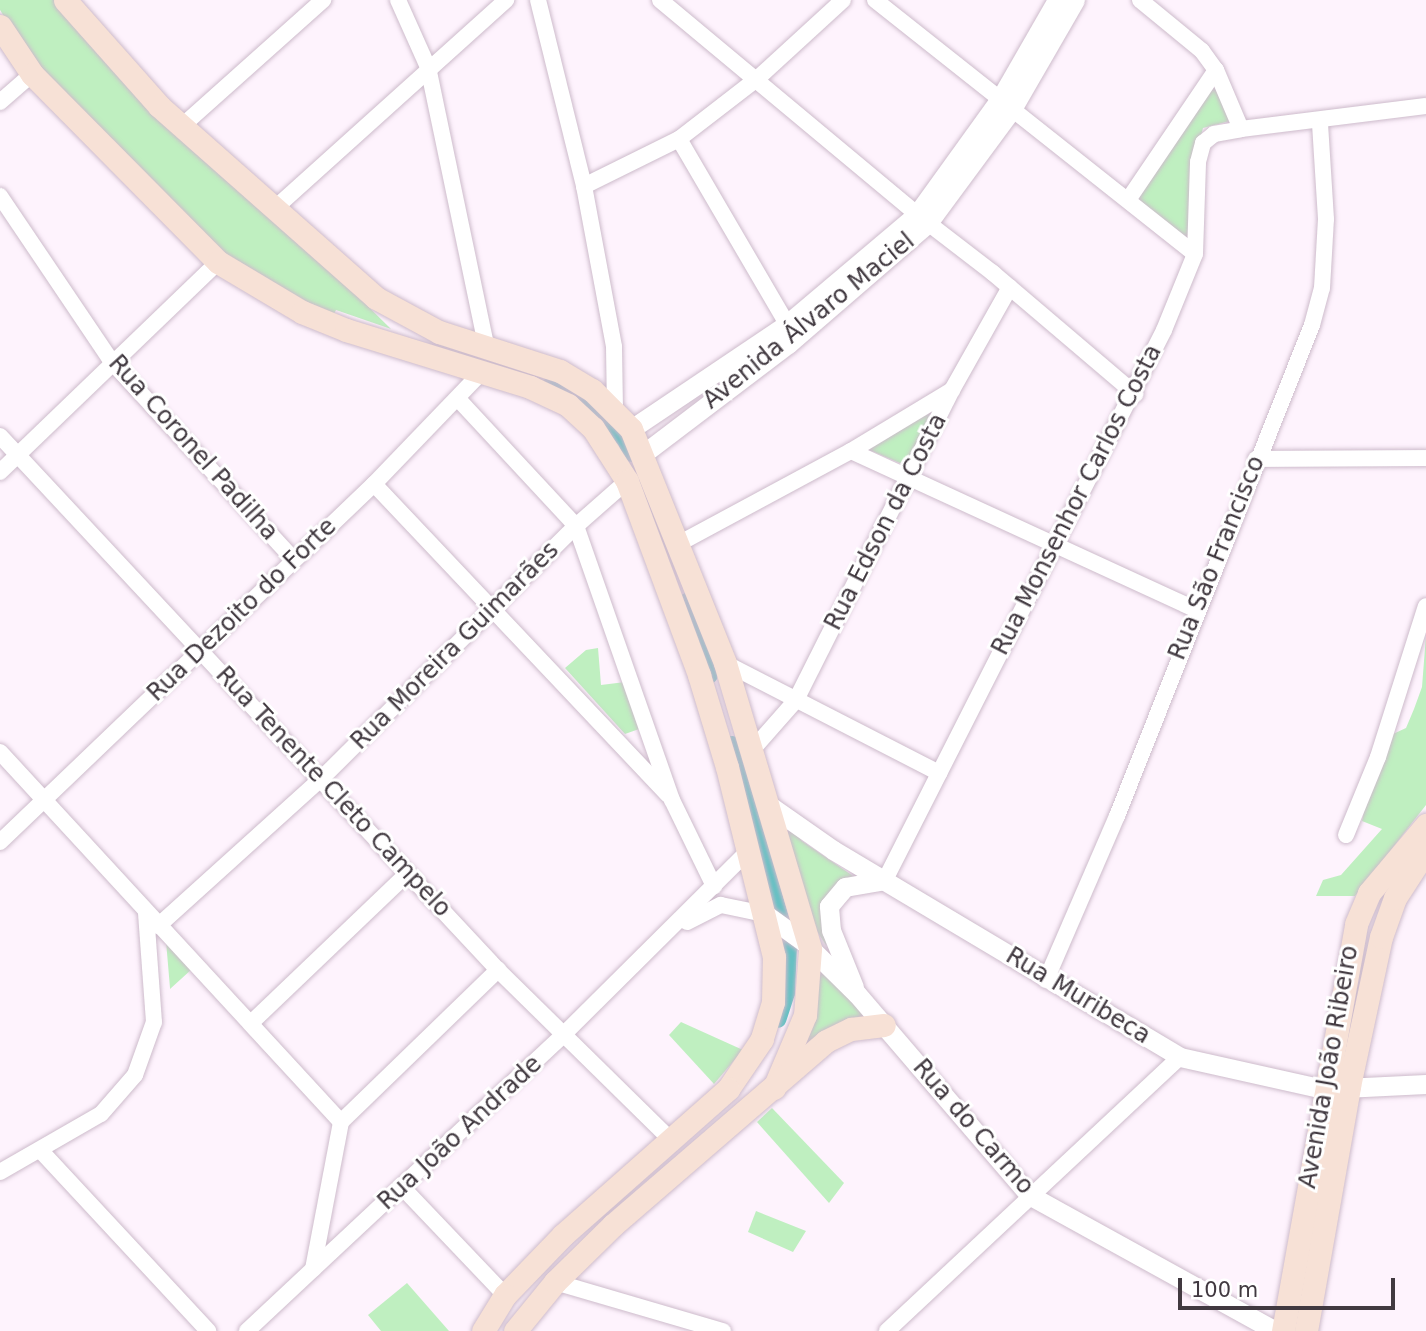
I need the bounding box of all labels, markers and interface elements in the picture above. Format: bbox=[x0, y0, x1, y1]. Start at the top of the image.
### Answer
street label: Avenida Álvaro Maciel bbox=[697, 227, 921, 415]
street label: Rua Monsenhor Carlos Costa bbox=[986, 340, 1168, 660]
street label: Rua Coronel Padilha bbox=[102, 349, 284, 547]
street label: Rua Edson da Costa bbox=[819, 409, 953, 635]
street label: Rua São Francisco bbox=[1163, 452, 1271, 664]
street label: Rua Dezoito do Forte bbox=[142, 512, 342, 708]
street label: Rua Moreira Guimarães bbox=[345, 536, 565, 756]
street label: Rua Tenente Cleto Campelo bbox=[209, 661, 457, 923]
street label: Rua Muribeca bbox=[1001, 942, 1155, 1050]
street label: Avenida João Ribeiro bbox=[1293, 943, 1365, 1191]
street label: Rua João Andrade bbox=[372, 1050, 548, 1216]
street label: Rua do Carmo bbox=[906, 1054, 1040, 1200]
scale bar bbox=[1181, 1264, 1398, 1308]
text: 100 m bbox=[1191, 1278, 1258, 1302]

